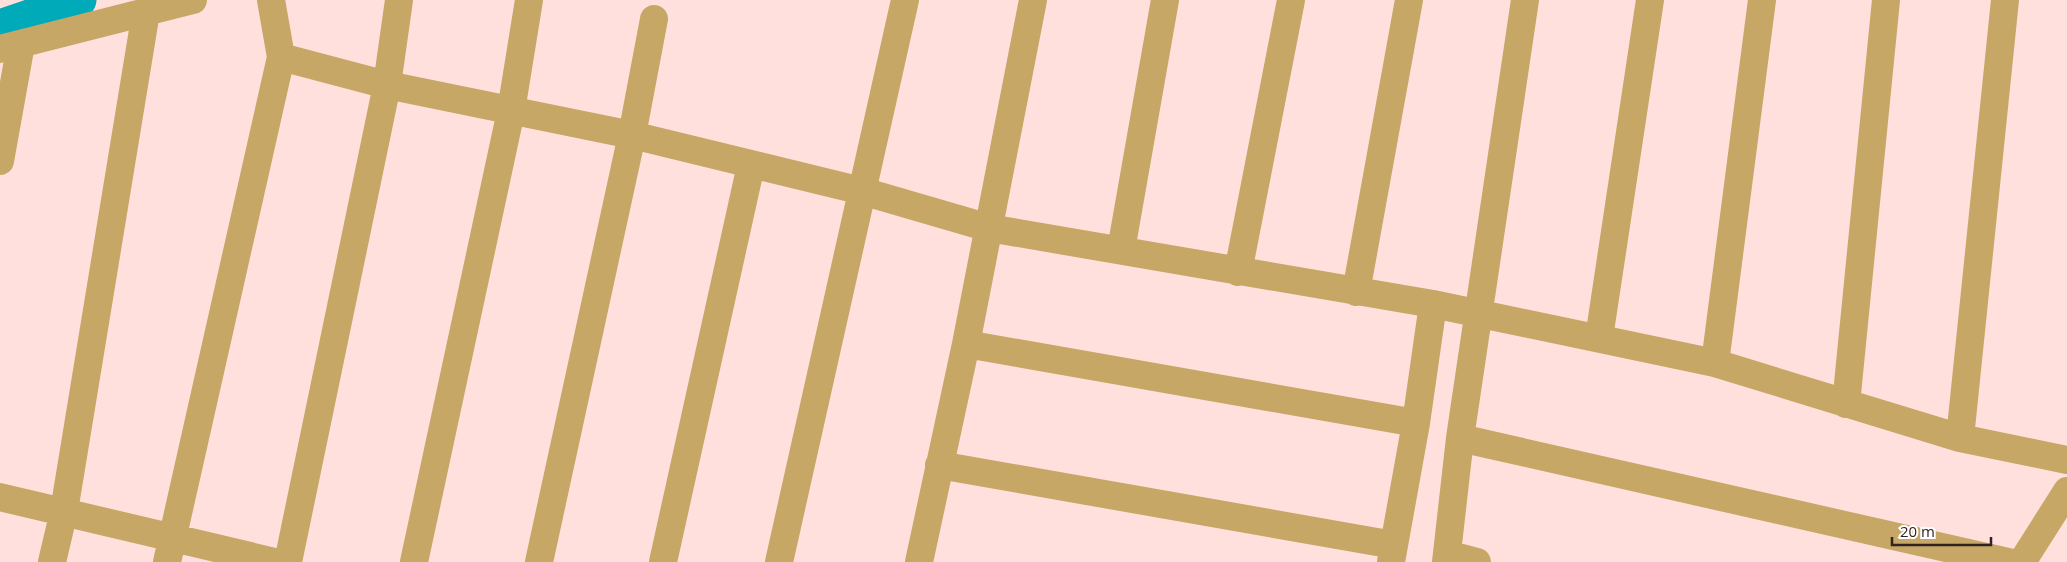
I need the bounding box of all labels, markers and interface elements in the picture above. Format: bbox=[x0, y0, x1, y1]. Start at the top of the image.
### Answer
scale bar bbox=[1892, 514, 1991, 546]
text: 20 m bbox=[1900, 521, 1935, 541]

